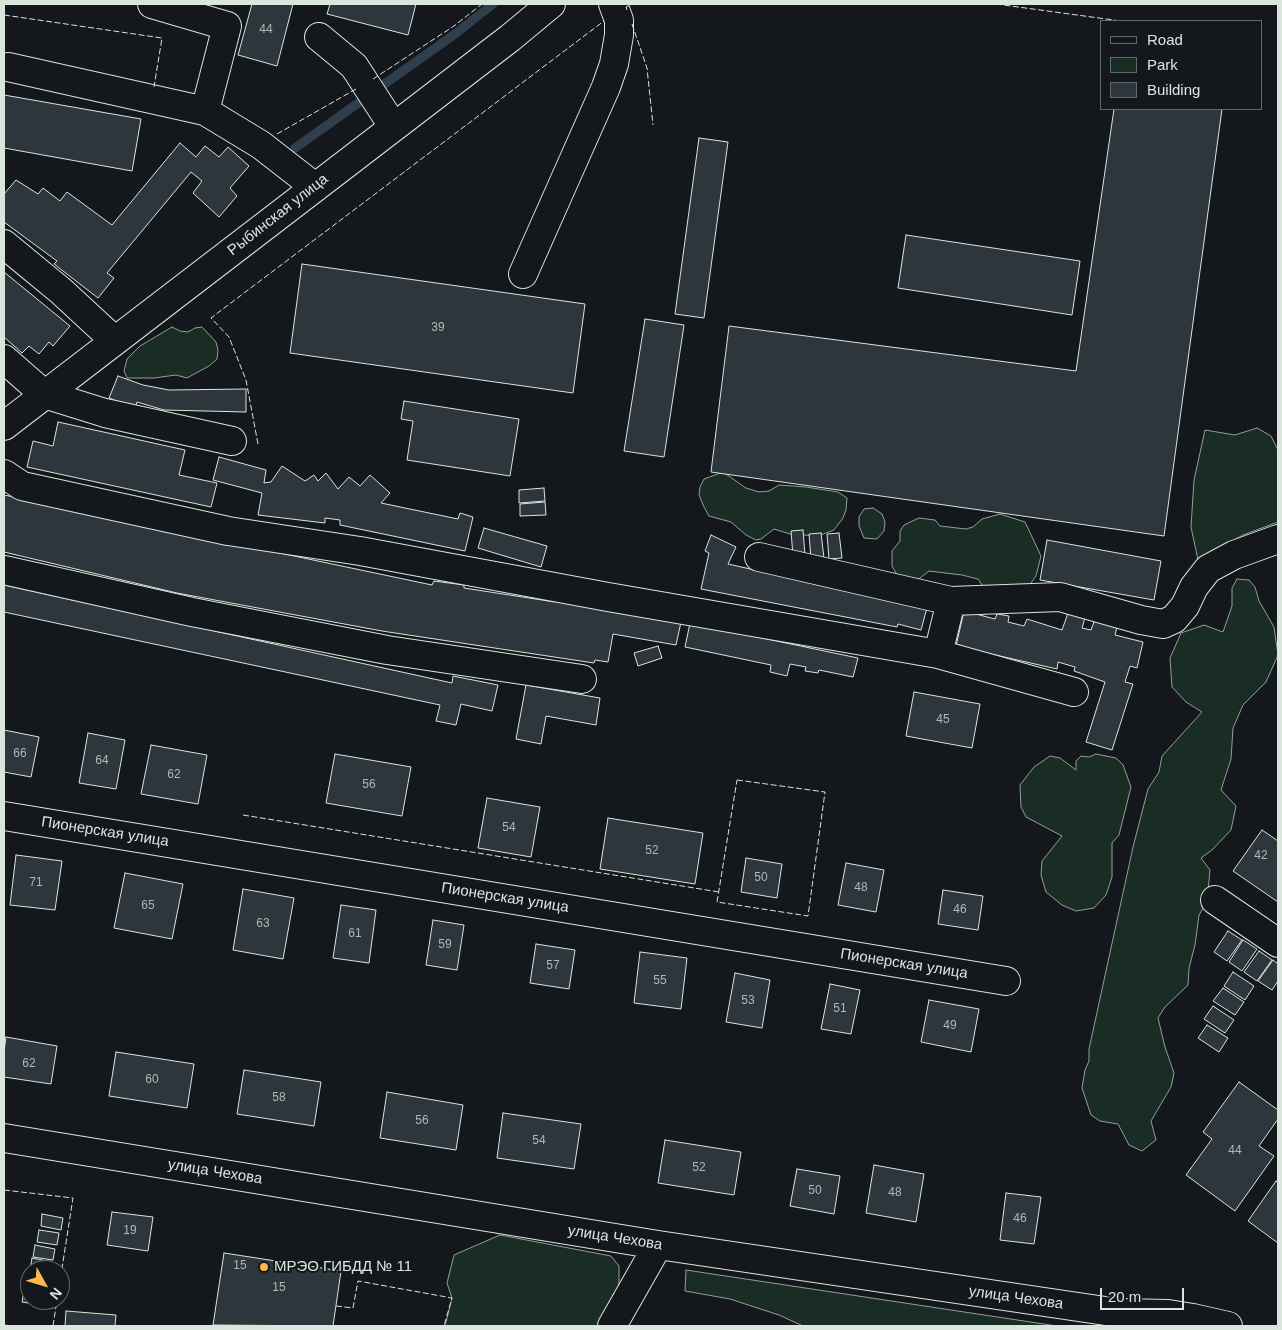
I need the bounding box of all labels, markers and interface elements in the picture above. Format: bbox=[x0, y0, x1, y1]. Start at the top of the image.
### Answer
legend bbox=[1100, 20, 1262, 110]
house number: 44 bbox=[259, 23, 273, 37]
text: Road bbox=[1147, 31, 1183, 48]
text: Park bbox=[1147, 56, 1178, 73]
text: Building bbox=[1147, 81, 1200, 98]
street label: Рыбинская улица bbox=[224, 170, 332, 260]
house number: 39 bbox=[431, 321, 445, 335]
house number: 45 bbox=[936, 713, 950, 727]
house number: 66 bbox=[13, 747, 27, 761]
house number: 64 bbox=[95, 754, 109, 768]
house number: 62 bbox=[167, 768, 181, 782]
house number: 56 bbox=[362, 778, 376, 792]
street label: Пионерская улица bbox=[40, 813, 170, 851]
house number: 54 bbox=[502, 821, 516, 835]
house number: 52 bbox=[645, 844, 659, 858]
house number: 42 bbox=[1254, 849, 1268, 863]
house number: 50 bbox=[754, 871, 768, 885]
house number: 71 bbox=[29, 876, 43, 890]
street label: Пионерская улица bbox=[440, 879, 570, 917]
house number: 48 bbox=[854, 881, 868, 895]
house number: 65 bbox=[141, 899, 155, 913]
house number: 46 bbox=[953, 903, 967, 917]
house number: 63 bbox=[256, 917, 270, 931]
house number: 61 bbox=[348, 927, 362, 941]
house number: 59 bbox=[438, 938, 452, 952]
street label: Пионерская улица bbox=[839, 945, 969, 983]
house number: 57 bbox=[546, 959, 560, 973]
house number: 55 bbox=[653, 974, 667, 988]
house number: 53 bbox=[741, 994, 755, 1008]
house number: 51 bbox=[833, 1002, 847, 1016]
house number: 49 bbox=[943, 1019, 957, 1033]
house number: 62 bbox=[22, 1057, 36, 1071]
house number: 60 bbox=[145, 1073, 159, 1087]
house number: 58 bbox=[272, 1091, 286, 1105]
house number: 56 bbox=[415, 1114, 429, 1128]
house number: 54 bbox=[532, 1134, 546, 1148]
house number: 44 bbox=[1228, 1144, 1242, 1158]
street label: улица Чехова bbox=[167, 1156, 263, 1188]
house number: 52 bbox=[692, 1161, 706, 1175]
house number: 50 bbox=[808, 1184, 822, 1198]
house number: 48 bbox=[888, 1186, 902, 1200]
house number: 46 bbox=[1013, 1212, 1027, 1226]
street label: улица Чехова bbox=[567, 1222, 663, 1254]
house number: 19 bbox=[123, 1224, 137, 1238]
place label: МРЭО ГИБДД № 11 bbox=[274, 1258, 412, 1276]
house number: 15 bbox=[233, 1259, 247, 1273]
north arrow bbox=[20, 1260, 70, 1310]
marker: МРЭО ГИБДД № 11 bbox=[258, 1261, 270, 1273]
scale bar bbox=[1102, 1278, 1186, 1310]
house number: 15 bbox=[272, 1281, 286, 1295]
street label: улица Чехова bbox=[968, 1282, 1064, 1314]
text: N bbox=[46, 1285, 65, 1303]
text: 20 m bbox=[1108, 1288, 1141, 1305]

